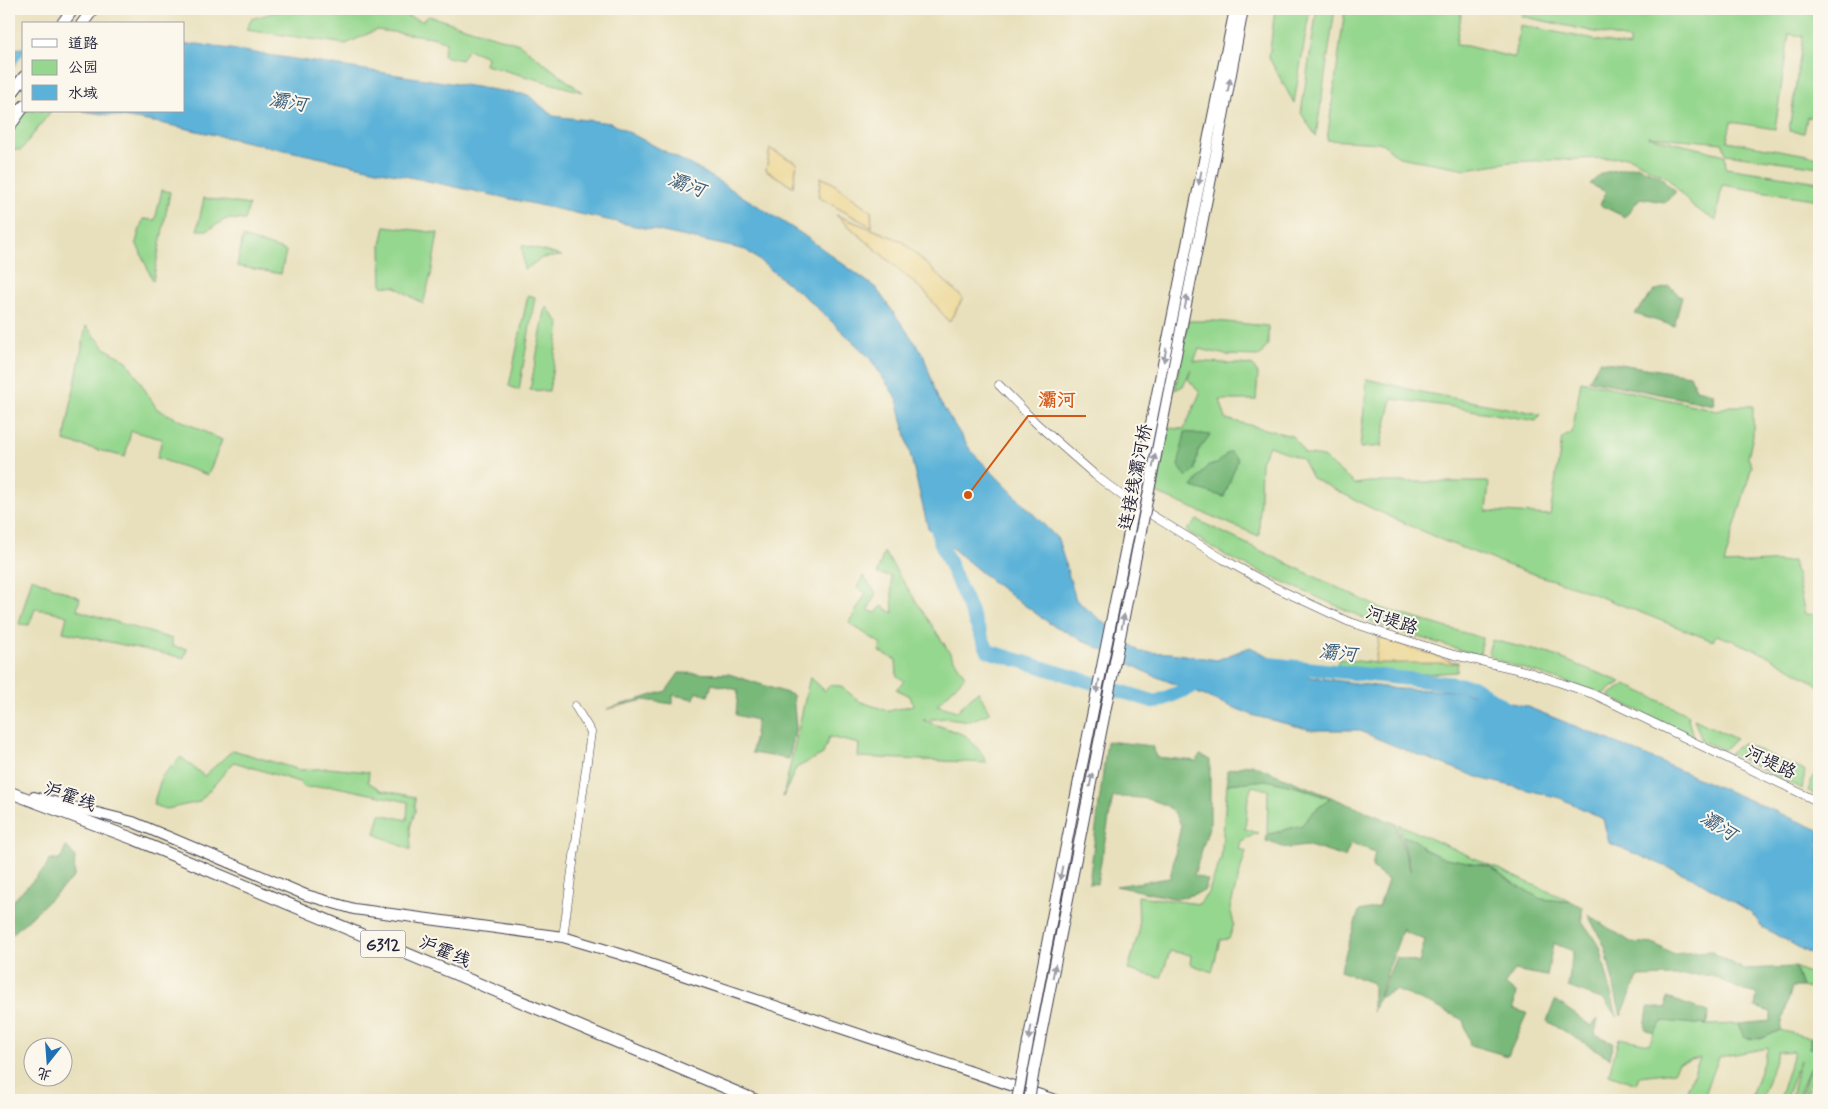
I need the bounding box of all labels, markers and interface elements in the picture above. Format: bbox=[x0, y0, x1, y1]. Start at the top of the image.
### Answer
legend bbox=[22, 22, 185, 112]
text: 道路 bbox=[68, 34, 98, 54]
text: 公园 bbox=[68, 58, 98, 78]
one-way arrow bbox=[1225, 77, 1233, 93]
text: 水域 bbox=[68, 84, 98, 104]
water label: 灞河 bbox=[267, 87, 311, 118]
water label: 灞河 bbox=[664, 167, 711, 205]
one-way arrow bbox=[1196, 171, 1204, 187]
one-way arrow bbox=[1182, 294, 1190, 310]
one-way arrow bbox=[1161, 347, 1169, 363]
callout: 灞河 bbox=[1028, 382, 1086, 416]
text: 灞河 bbox=[1038, 388, 1076, 413]
street label: 连接线灞河桥 bbox=[1114, 422, 1158, 532]
one-way arrow bbox=[1151, 453, 1159, 469]
street label: 河堤路 bbox=[1362, 601, 1421, 641]
one-way arrow bbox=[1119, 613, 1127, 628]
water label: 灞河 bbox=[1318, 639, 1361, 668]
one-way arrow bbox=[1094, 678, 1102, 694]
street label: 河堤路 bbox=[1741, 741, 1800, 785]
one-way arrow bbox=[1088, 772, 1096, 788]
street label: 沪霍线 bbox=[40, 776, 99, 817]
water label: 灞河 bbox=[1695, 805, 1743, 849]
one-way arrow bbox=[1057, 865, 1065, 881]
street label: 沪霍线 bbox=[415, 930, 474, 974]
road number: G312 bbox=[360, 931, 406, 958]
one-way arrow bbox=[1050, 962, 1058, 978]
one-way arrow bbox=[1025, 1025, 1033, 1041]
north arrow bbox=[22, 1036, 72, 1086]
text: 北 bbox=[35, 1063, 54, 1084]

